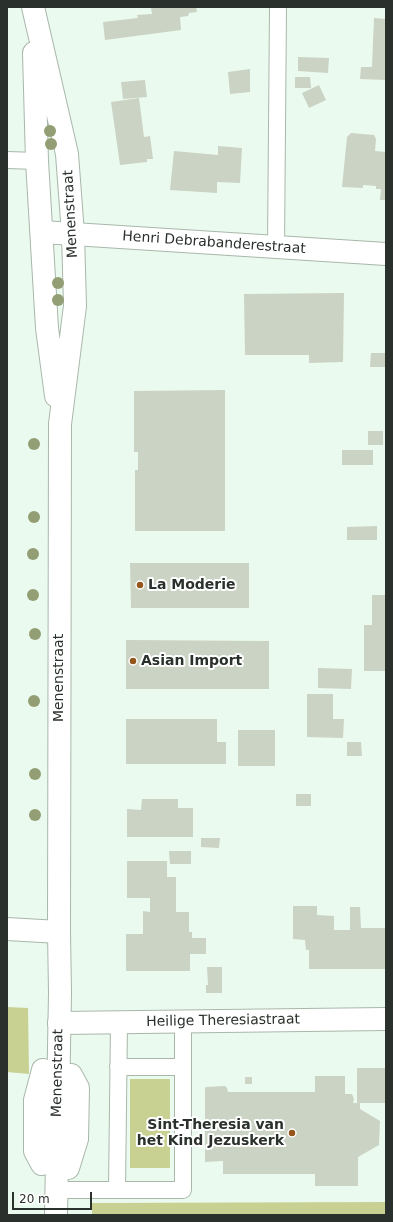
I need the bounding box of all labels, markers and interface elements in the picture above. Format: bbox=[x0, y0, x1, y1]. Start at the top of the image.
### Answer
street label: Menenstraat bbox=[60, 170, 82, 258]
street label: Henri Debrabanderestraat bbox=[122, 228, 306, 258]
place label: La Moderie bbox=[148, 577, 236, 593]
marker: La Moderie bbox=[135, 580, 145, 590]
street label: Menenstraat bbox=[51, 634, 67, 722]
place label: Asian Import bbox=[141, 653, 242, 669]
marker: Asian Import bbox=[128, 656, 138, 666]
street label: Heilige Theresiastraat bbox=[146, 1011, 300, 1031]
street label: Menenstraat bbox=[49, 1029, 67, 1117]
place label: Sint-Theresia van het Kind Jezuskerk bbox=[137, 1117, 284, 1150]
marker: Sint-Theresia van het Kind Jezuskerk bbox=[287, 1128, 297, 1138]
scale bar bbox=[14, 1184, 94, 1210]
text: 20 m bbox=[19, 1192, 50, 1206]

